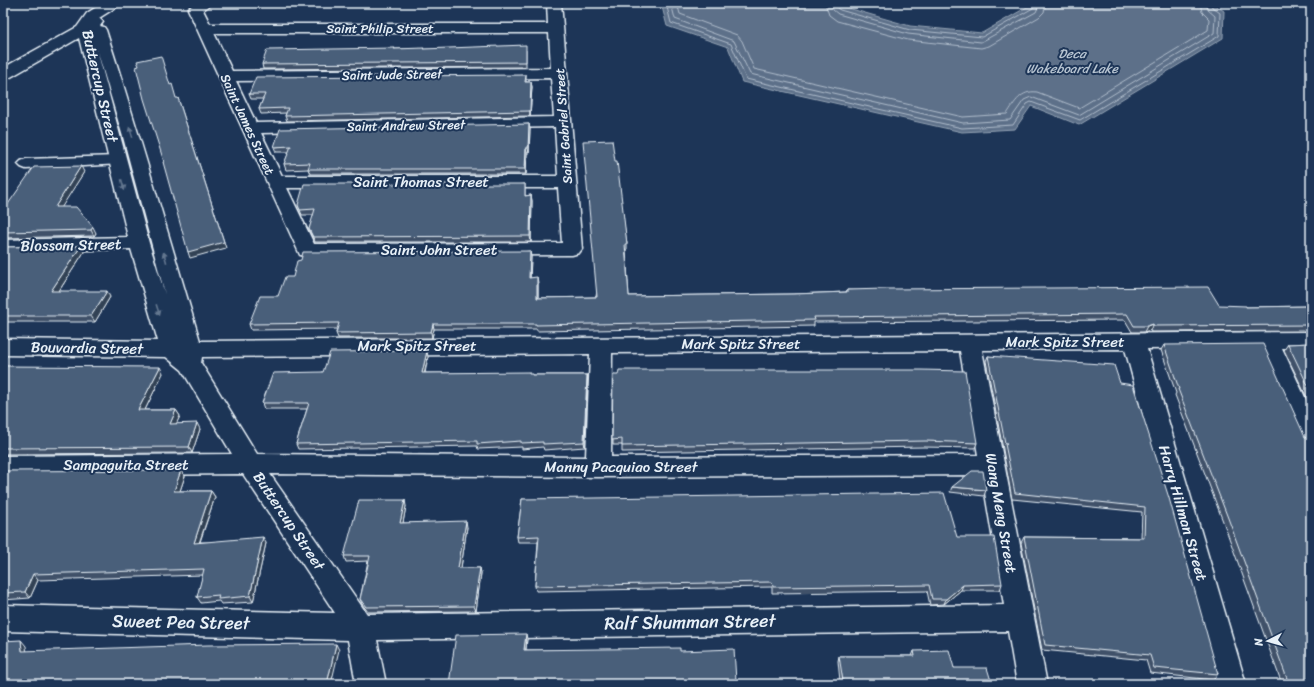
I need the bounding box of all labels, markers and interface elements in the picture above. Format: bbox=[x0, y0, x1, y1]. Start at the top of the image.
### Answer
street label: Saint Philip Street bbox=[326, 17, 434, 40]
street label: Buttercup Street bbox=[74, 27, 126, 146]
water label: Deca Wakeboard Lake bbox=[1026, 42, 1119, 80]
street label: Saint Jude Street bbox=[342, 62, 443, 87]
street label: Saint Gabriel Street bbox=[548, 67, 579, 185]
street label: Saint James Street bbox=[214, 70, 281, 179]
street label: Saint Andrew Street bbox=[347, 113, 466, 138]
one-way arrow bbox=[127, 125, 133, 137]
street label: Saint Thomas Street bbox=[353, 169, 489, 195]
one-way arrow bbox=[121, 179, 127, 191]
street label: Blossom Street bbox=[20, 231, 122, 259]
street label: Saint John Street bbox=[381, 237, 498, 263]
one-way arrow bbox=[162, 251, 168, 263]
one-way arrow bbox=[156, 304, 162, 316]
street label: Mark Spitz Street bbox=[1005, 329, 1125, 355]
street label: Mark Spitz Street bbox=[681, 331, 801, 357]
street label: Mark Spitz Street bbox=[357, 333, 477, 359]
street label: Bouvardia Street bbox=[31, 334, 144, 362]
street label: Harry Hillman Street bbox=[1151, 442, 1215, 585]
street label: Wang Meng Street bbox=[978, 451, 1024, 576]
street label: Sampaguita Street bbox=[63, 452, 189, 478]
street label: Manny Pacquiao Street bbox=[544, 454, 699, 480]
street label: Buttercup Street bbox=[246, 466, 332, 577]
street label: Ralf Shumman Street bbox=[604, 604, 777, 639]
street label: Sweet Pea Street bbox=[112, 605, 251, 639]
north arrow bbox=[1248, 621, 1288, 661]
text: N bbox=[1249, 637, 1269, 648]

